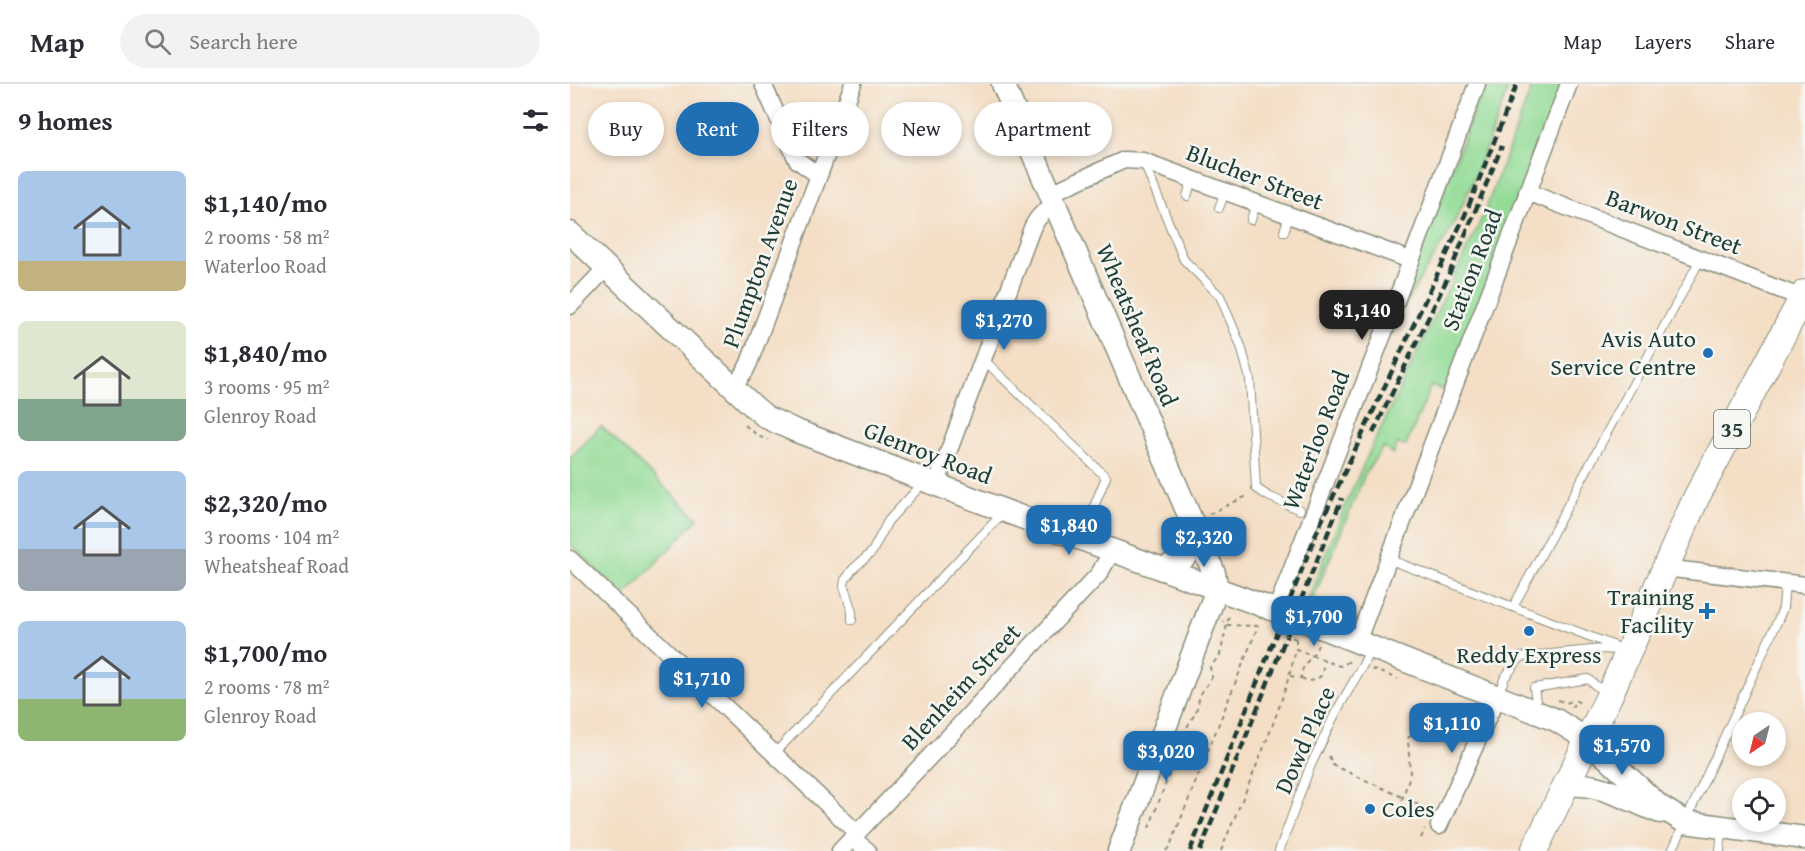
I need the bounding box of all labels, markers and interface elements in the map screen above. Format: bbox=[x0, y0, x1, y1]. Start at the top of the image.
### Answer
search box bbox=[120, 14, 540, 68]
text: Map bbox=[30, 21, 84, 62]
icon: search bbox=[141, 25, 174, 58]
text: Search here bbox=[189, 25, 298, 57]
text: Map bbox=[1563, 26, 1602, 57]
text: Layers bbox=[1635, 26, 1692, 57]
text: Share bbox=[1725, 26, 1775, 57]
text: 9 homes bbox=[18, 101, 113, 140]
chip: Buy bbox=[588, 102, 664, 156]
chip: Rent bbox=[676, 102, 759, 156]
chip: Filters bbox=[771, 102, 869, 156]
chip: New bbox=[881, 102, 962, 156]
chip: Apartment bbox=[974, 102, 1112, 156]
icon: filters bbox=[519, 104, 552, 137]
street label: Blucher Street bbox=[1182, 134, 1329, 219]
street label: Plumpton Avenue bbox=[713, 173, 806, 353]
street label: Barwon Street bbox=[1601, 180, 1748, 264]
text: $1,140/mo bbox=[204, 183, 327, 222]
icon: home bbox=[66, 195, 138, 267]
street label: Station Road bbox=[1432, 204, 1511, 336]
text: 2 rooms · 58 m² bbox=[204, 222, 330, 251]
street label: Wheatsheaf Road bbox=[1087, 238, 1188, 412]
text: Waterloo Road bbox=[204, 251, 327, 280]
pin: $1,140 bbox=[1313, 290, 1411, 341]
text: $1,140 bbox=[1333, 295, 1391, 324]
pin: $1,270 bbox=[955, 300, 1053, 351]
text: $1,270 bbox=[975, 305, 1033, 334]
place label: Avis Auto Service Centre bbox=[1550, 321, 1696, 384]
text: $1,840/mo bbox=[204, 333, 327, 372]
icon: home bbox=[66, 345, 138, 417]
marker: Avis Auto Service Centre bbox=[1701, 346, 1715, 360]
street label: Waterloo Road bbox=[1273, 365, 1358, 515]
text: 3 rooms · 95 m² bbox=[204, 372, 330, 401]
text: Glenroy Road bbox=[204, 401, 316, 430]
road number: 35 bbox=[1714, 410, 1750, 448]
street label: Glenroy Road bbox=[859, 412, 998, 493]
text: $2,320/mo bbox=[204, 483, 327, 522]
icon: home bbox=[66, 495, 138, 567]
pin: $1,840 bbox=[1020, 505, 1118, 556]
text: $1,840 bbox=[1040, 510, 1098, 539]
pin: $2,320 bbox=[1155, 517, 1253, 568]
text: 3 rooms · 104 m² bbox=[204, 522, 339, 551]
text: $2,320 bbox=[1175, 522, 1233, 551]
text: Wheatsheaf Road bbox=[204, 551, 349, 580]
place label: Training Facility bbox=[1607, 579, 1694, 642]
pin: $1,700 bbox=[1265, 596, 1363, 647]
text: $1,700 bbox=[1285, 601, 1343, 630]
marker: Training Facility bbox=[1698, 602, 1716, 620]
street label: Blenheim Street bbox=[893, 615, 1029, 758]
marker: Reddy Express bbox=[1522, 624, 1536, 638]
text: $1,700/mo bbox=[204, 633, 327, 672]
place label: Reddy Express bbox=[1456, 637, 1602, 672]
icon: home bbox=[66, 645, 138, 717]
pin: $1,710 bbox=[653, 658, 751, 709]
text: $1,710 bbox=[673, 663, 731, 692]
text: 2 rooms · 78 m² bbox=[204, 672, 330, 701]
street label: Dowd Place bbox=[1265, 680, 1344, 799]
text: Glenroy Road bbox=[204, 701, 316, 730]
pin: $1,110 bbox=[1403, 703, 1501, 754]
text: $1,110 bbox=[1423, 708, 1481, 737]
north arrow bbox=[1732, 712, 1786, 766]
map controls bbox=[1732, 712, 1786, 832]
pin: $1,570 bbox=[1573, 725, 1671, 776]
text: $1,570 bbox=[1593, 730, 1651, 759]
pin: $3,020 bbox=[1117, 731, 1215, 782]
text: $3,020 bbox=[1137, 736, 1195, 765]
button: locate bbox=[1732, 778, 1786, 832]
place label: Coles bbox=[1382, 791, 1435, 826]
marker: Coles bbox=[1363, 802, 1377, 816]

